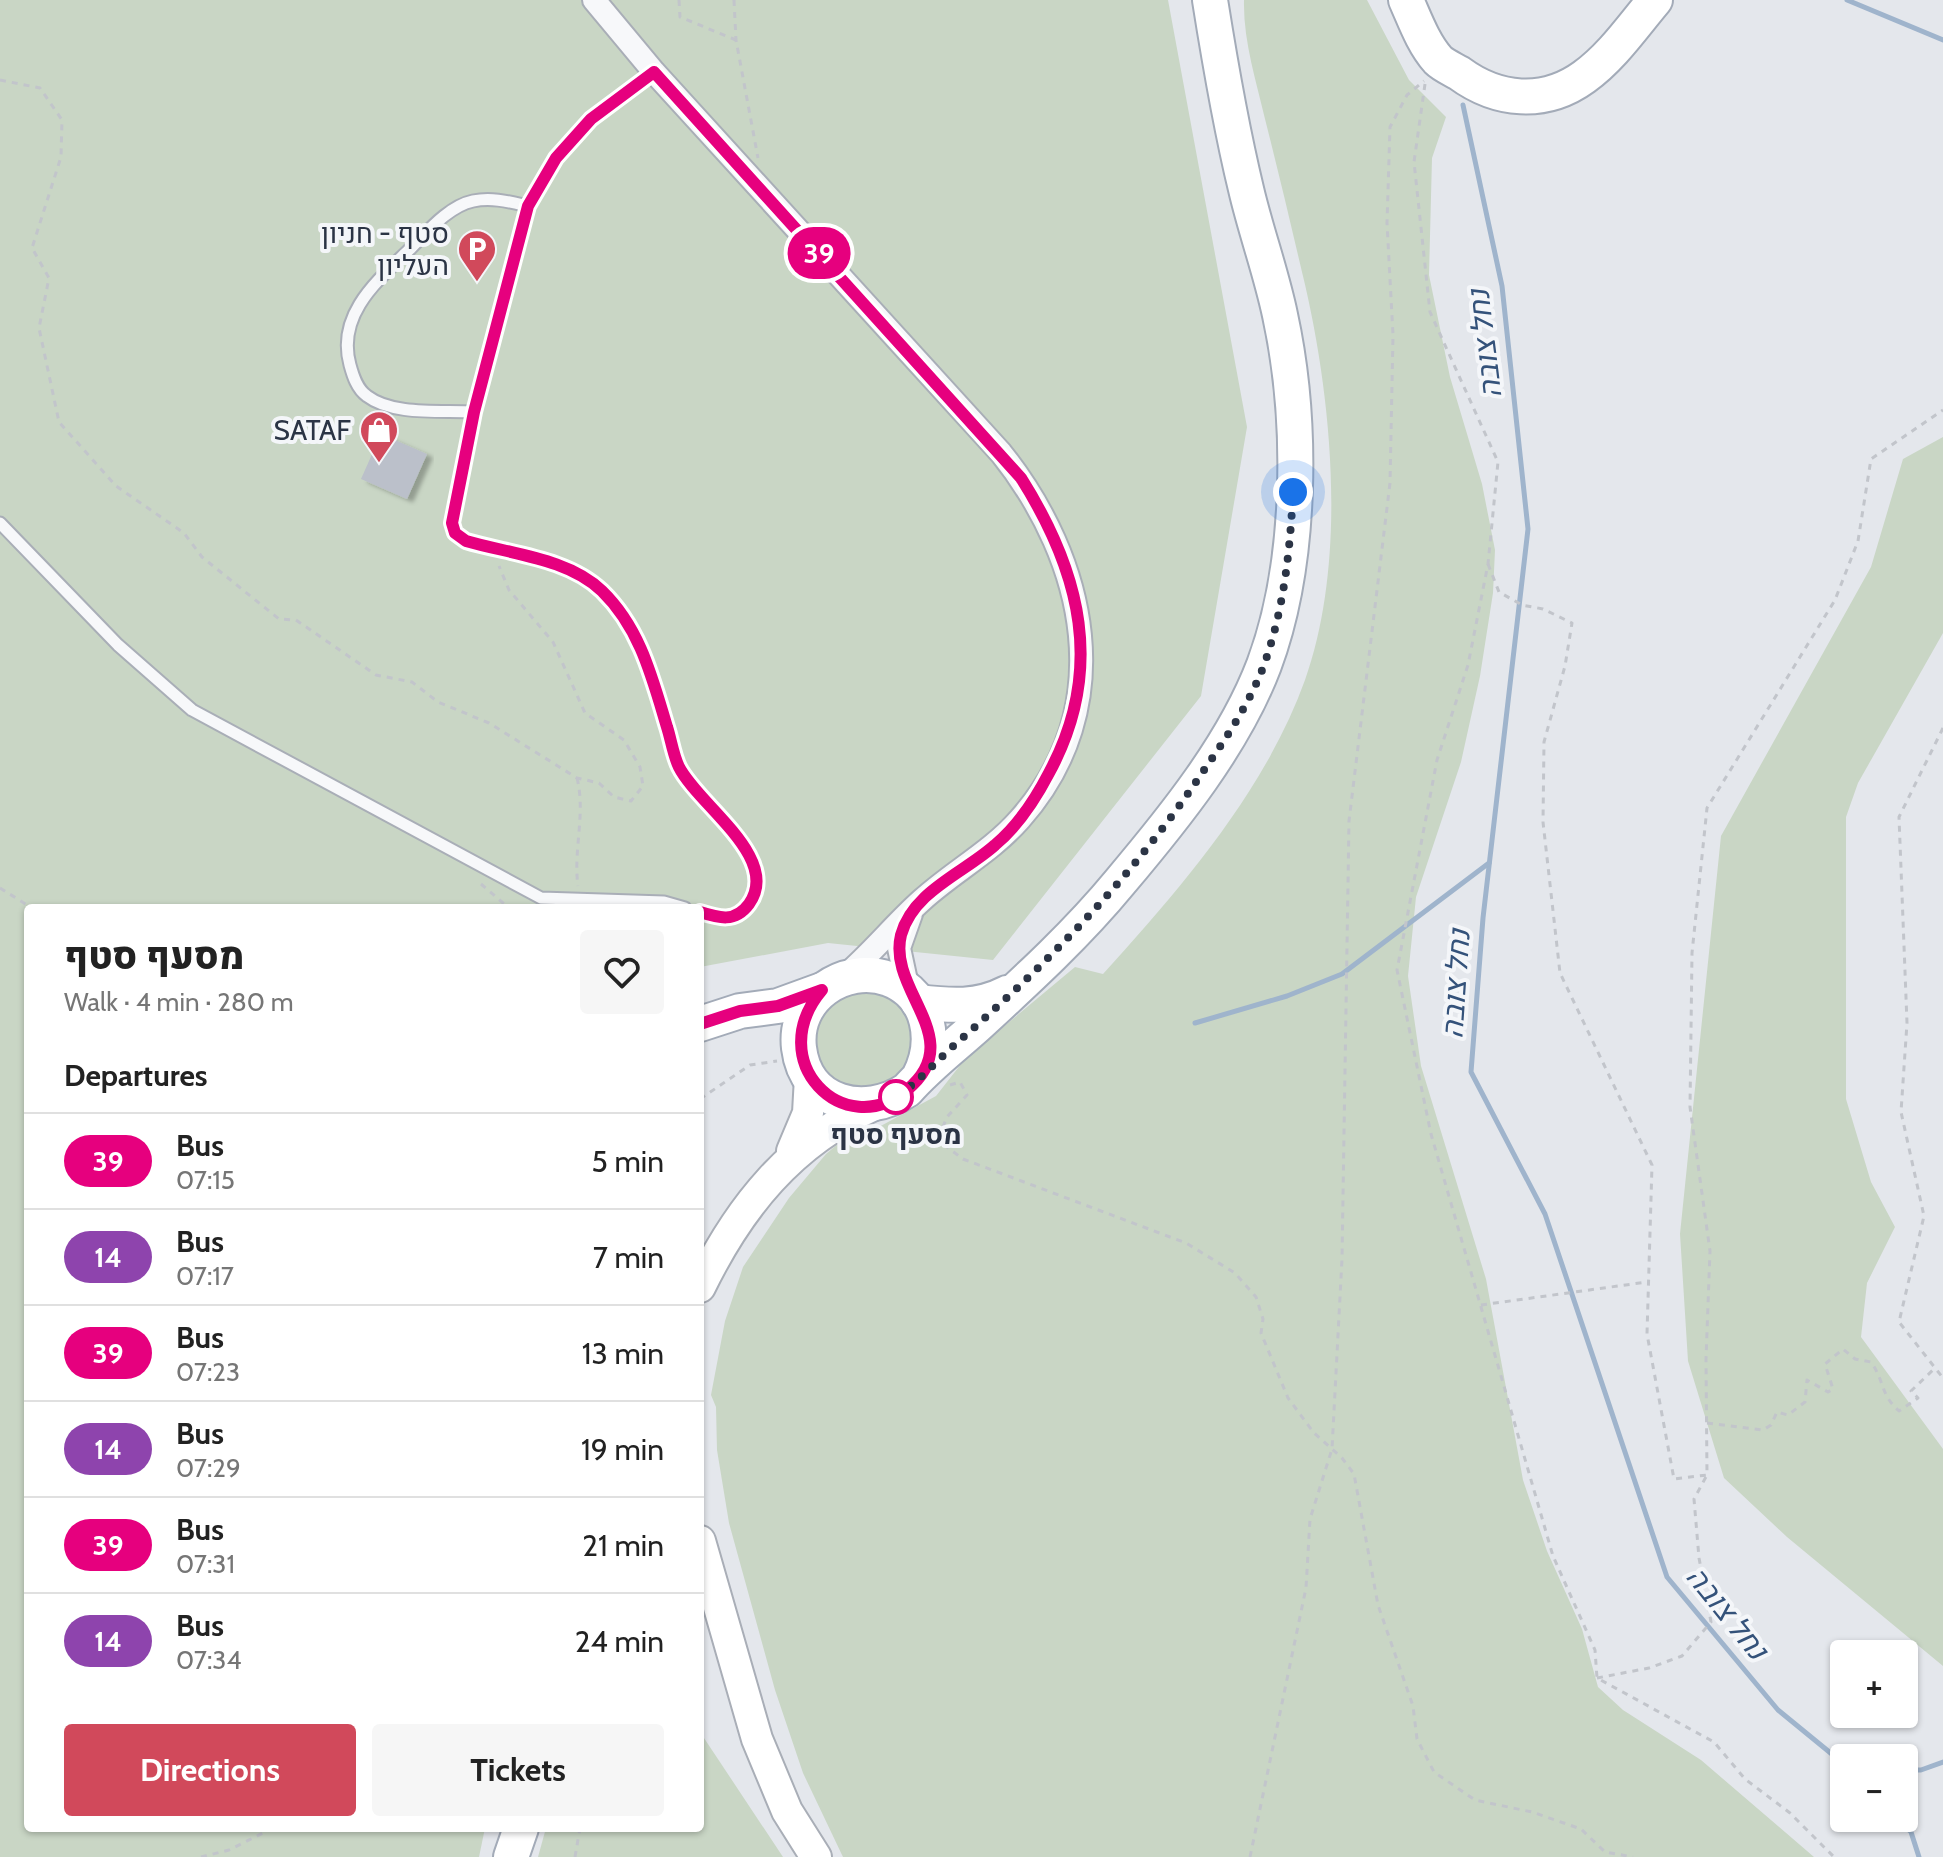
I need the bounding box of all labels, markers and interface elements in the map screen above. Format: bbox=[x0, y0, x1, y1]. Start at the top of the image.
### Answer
place label: סטף - חניון העליון bbox=[321, 216, 449, 282]
line badge: 39 bbox=[783, 227, 855, 279]
parking icon: סטף - חניון העליון bbox=[456, 228, 498, 283]
text: 39 bbox=[804, 236, 834, 270]
water label: נחל צובה bbox=[1459, 285, 1510, 401]
shop icon: SATAF bbox=[358, 409, 400, 464]
place label: SATAF bbox=[274, 413, 351, 447]
your location bbox=[1273, 472, 1313, 512]
water label: נחל צובה bbox=[1433, 926, 1478, 1040]
button: heart bbox=[580, 930, 664, 1014]
text: מסעף סטף bbox=[64, 932, 244, 979]
text: Walk · 4 min · 280 m bbox=[64, 986, 294, 1018]
text: Departures bbox=[64, 1057, 208, 1094]
marker: מסעף סטף bbox=[879, 1080, 913, 1114]
place label: מסעף סטף bbox=[830, 1117, 962, 1151]
text: Bus bbox=[176, 1127, 224, 1164]
text: 5 min bbox=[592, 1143, 664, 1180]
text: 39 bbox=[93, 1144, 123, 1178]
text: 07:15 bbox=[176, 1164, 235, 1196]
text: Bus bbox=[176, 1223, 224, 1260]
text: 7 min bbox=[593, 1239, 664, 1276]
text: 14 bbox=[94, 1240, 122, 1274]
text: 07:17 bbox=[176, 1260, 234, 1292]
text: Bus bbox=[176, 1319, 224, 1356]
text: 13 min bbox=[582, 1335, 664, 1372]
text: 39 bbox=[93, 1336, 123, 1370]
text: 07:23 bbox=[176, 1356, 240, 1388]
text: Bus bbox=[176, 1415, 224, 1452]
text: 19 min bbox=[581, 1431, 664, 1468]
text: 14 bbox=[94, 1432, 122, 1466]
text: 07:29 bbox=[176, 1452, 241, 1484]
text: Bus bbox=[176, 1511, 224, 1548]
text: 21 min bbox=[582, 1527, 664, 1564]
text: 39 bbox=[93, 1528, 123, 1562]
text: 07:31 bbox=[176, 1548, 235, 1580]
water label: נחל צובה bbox=[1679, 1559, 1777, 1668]
text: Bus bbox=[176, 1607, 224, 1644]
text: 24 min bbox=[575, 1623, 664, 1660]
text: 14 bbox=[94, 1624, 122, 1658]
map controls bbox=[1830, 1640, 1918, 1832]
button: + bbox=[1830, 1640, 1918, 1728]
text: 07:34 bbox=[176, 1644, 241, 1676]
button: Directions bbox=[64, 1724, 356, 1816]
button: Tickets bbox=[372, 1724, 664, 1816]
button: − bbox=[1830, 1744, 1918, 1832]

